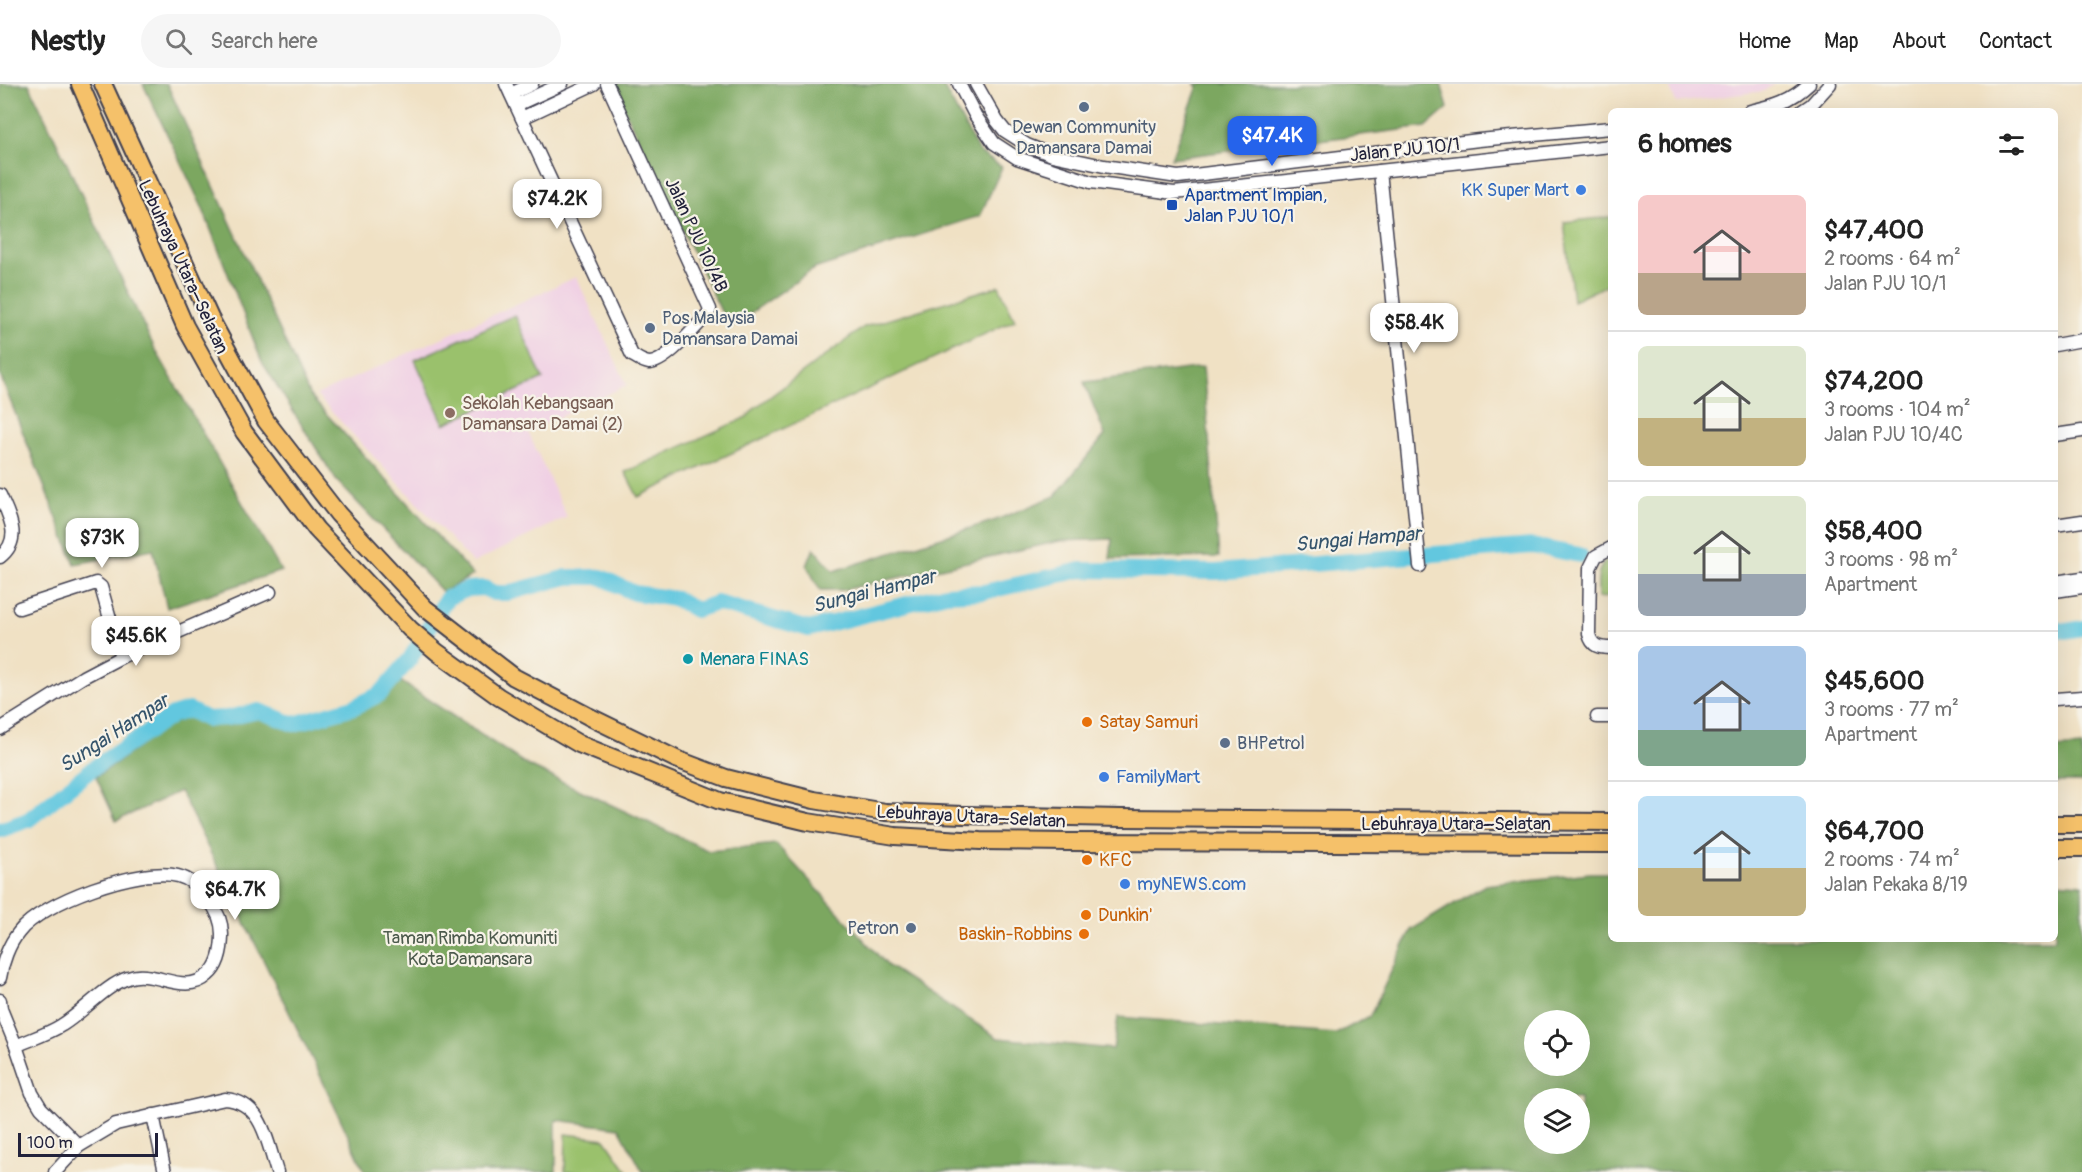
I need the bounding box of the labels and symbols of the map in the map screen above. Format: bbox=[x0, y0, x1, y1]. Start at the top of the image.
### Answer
marker: Dewan Community Damansara Damai bbox=[1077, 100, 1091, 114]
place label: Dewan Community Damansara Damai bbox=[1012, 116, 1156, 160]
pin: $47.4K bbox=[1223, 116, 1321, 167]
street label: Jalan PJU 10/1 bbox=[1349, 133, 1461, 167]
street label: Jalan PJU 10/4B bbox=[659, 174, 733, 296]
street label: Lebuhraya Utara–Selatan bbox=[132, 176, 234, 358]
pin: $74.2K bbox=[508, 179, 606, 230]
place label: KK Super Mart bbox=[1461, 179, 1570, 202]
marker: KK Super Mart bbox=[1574, 183, 1588, 197]
place label: Apartment Impian, Jalan PJU 10/1 bbox=[1184, 184, 1327, 228]
marker: Apartment Impian, Jalan PJU 10/1 bbox=[1165, 198, 1179, 212]
pin: $58.4K bbox=[1365, 303, 1463, 354]
place label: Pos Malaysia Damansara Damai bbox=[662, 307, 798, 351]
marker: Pos Malaysia Damansara Damai bbox=[643, 321, 657, 335]
place label: Sekolah Kebangsaan Damansara Damai (2) bbox=[462, 392, 624, 436]
marker: Sekolah Kebangsaan Damansara Damai (2) bbox=[443, 406, 457, 420]
pin: $73K bbox=[66, 518, 138, 569]
water label: Sungai Hampar bbox=[1294, 521, 1425, 557]
water label: Sungai Hampar bbox=[810, 563, 941, 618]
pin: $45.6K bbox=[87, 616, 185, 667]
place label: Menara FINAS bbox=[700, 648, 809, 671]
marker: Menara FINAS bbox=[681, 652, 695, 666]
water label: Sungai Hampar bbox=[54, 687, 176, 778]
place label: Satay Samuri bbox=[1099, 711, 1198, 734]
marker: Satay Samuri bbox=[1080, 715, 1094, 729]
place label: BHPetrol bbox=[1237, 732, 1305, 755]
marker: BHPetrol bbox=[1218, 736, 1232, 750]
place label: FamilyMart bbox=[1116, 766, 1201, 789]
marker: FamilyMart bbox=[1097, 770, 1111, 784]
street label: Lebuhraya Utara–Selatan bbox=[876, 801, 1066, 833]
street label: Lebuhraya Utara–Selatan bbox=[1361, 813, 1551, 836]
place label: KFC bbox=[1099, 849, 1132, 872]
marker: KFC bbox=[1080, 853, 1094, 867]
pin: $64.7K bbox=[186, 870, 284, 921]
place label: myNEWS.com bbox=[1137, 873, 1246, 896]
marker: myNEWS.com bbox=[1118, 877, 1132, 891]
place label: Dunkin' bbox=[1098, 904, 1152, 927]
marker: Dunkin' bbox=[1079, 908, 1093, 922]
place label: Petron bbox=[847, 917, 899, 940]
marker: Petron bbox=[904, 921, 918, 935]
place label: Baskin-Robbins bbox=[958, 923, 1072, 946]
park label: Taman Rimba Komuniti Kota Damansara bbox=[383, 927, 557, 971]
marker: Baskin-Robbins bbox=[1077, 927, 1091, 941]
scale bar bbox=[18, 1130, 158, 1158]

